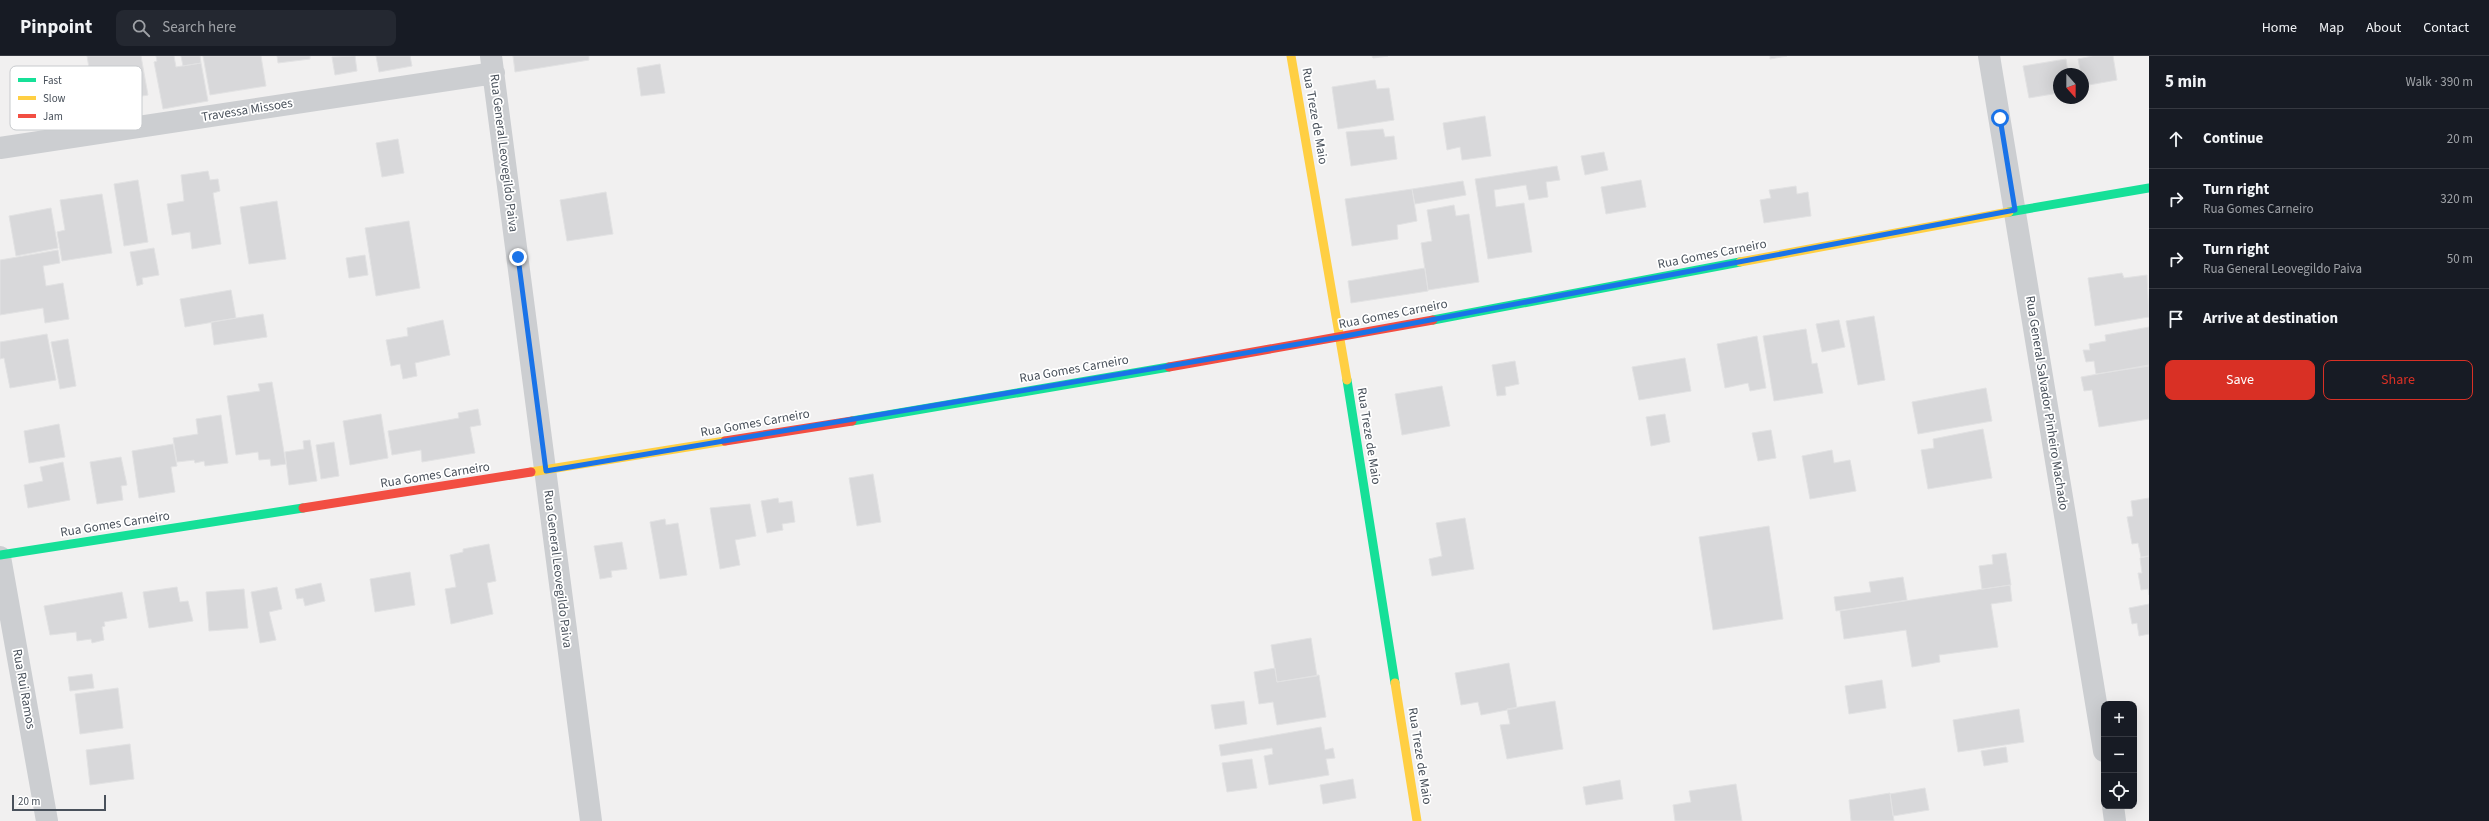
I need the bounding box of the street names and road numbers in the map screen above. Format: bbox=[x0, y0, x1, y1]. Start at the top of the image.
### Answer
street label: Rua Treze de Maio bbox=[1298, 66, 1332, 166]
street label: Rua General Leovegildo Paiva bbox=[485, 73, 523, 233]
street label: Travessa Missoes bbox=[200, 94, 294, 126]
street label: Rua Gomes Carneiro bbox=[1656, 235, 1768, 273]
street label: Rua General Salvador Pinheiro Machado bbox=[2021, 294, 2073, 512]
street label: Rua Gomes Carneiro bbox=[1337, 295, 1449, 333]
street label: Rua Gomes Carneiro bbox=[1018, 351, 1130, 387]
street label: Rua Treze de Maio bbox=[1352, 386, 1386, 486]
street label: Rua Gomes Carneiro bbox=[699, 405, 811, 441]
street label: Rua Gomes Carneiro bbox=[379, 457, 491, 493]
street label: Rua General Leovegildo Paiva bbox=[539, 489, 577, 649]
street label: Rua Gomes Carneiro bbox=[59, 506, 171, 542]
street label: Rua Rui Ramos bbox=[8, 648, 40, 731]
street label: Rua Treze de Maio bbox=[1403, 706, 1437, 806]

